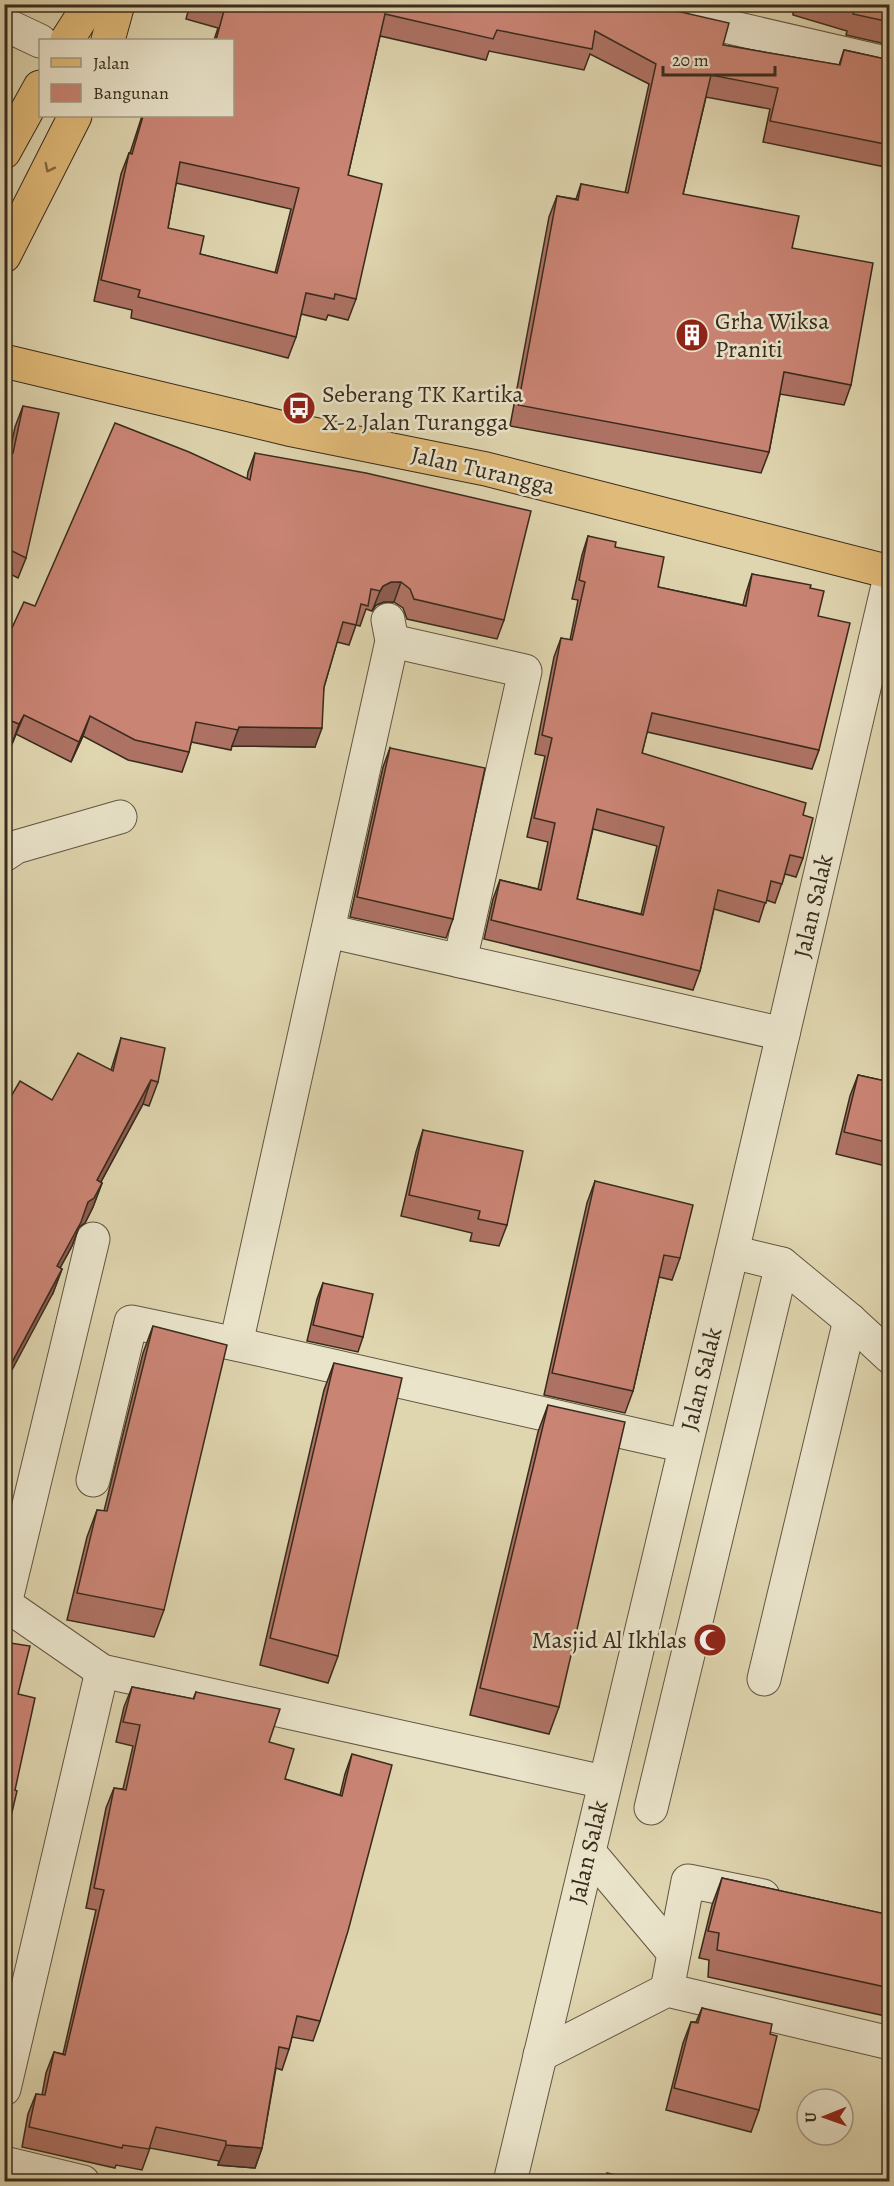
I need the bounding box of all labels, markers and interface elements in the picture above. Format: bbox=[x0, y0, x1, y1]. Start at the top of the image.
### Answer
legend bbox=[39, 39, 234, 117]
scale bar bbox=[663, 39, 776, 77]
text: 20 m bbox=[672, 48, 709, 72]
text: Jalan bbox=[93, 51, 130, 75]
text: Bangunan bbox=[93, 81, 169, 105]
one-way arrow bbox=[45, 161, 56, 172]
place label: Grha Wiksa Praniti bbox=[715, 305, 830, 365]
building icon: Grha Wiksa Praniti bbox=[674, 317, 710, 353]
place label: Seberang TK Kartika X-2 Jalan Turangga bbox=[322, 378, 524, 438]
bus stop icon: Seberang TK Kartika X-2 Jalan Turangga bbox=[281, 390, 317, 426]
street label: Jalan Turangga bbox=[408, 438, 559, 502]
street label: Jalan Salak bbox=[786, 851, 840, 961]
street label: Jalan Salak bbox=[673, 1324, 729, 1434]
mosque icon: Masjid Al Ikhlas bbox=[692, 1622, 728, 1658]
place label: Masjid Al Ikhlas bbox=[531, 1624, 687, 1656]
street label: Jalan Salak bbox=[561, 1797, 615, 1907]
north arrow bbox=[795, 2087, 855, 2147]
text: U bbox=[800, 2111, 822, 2123]

